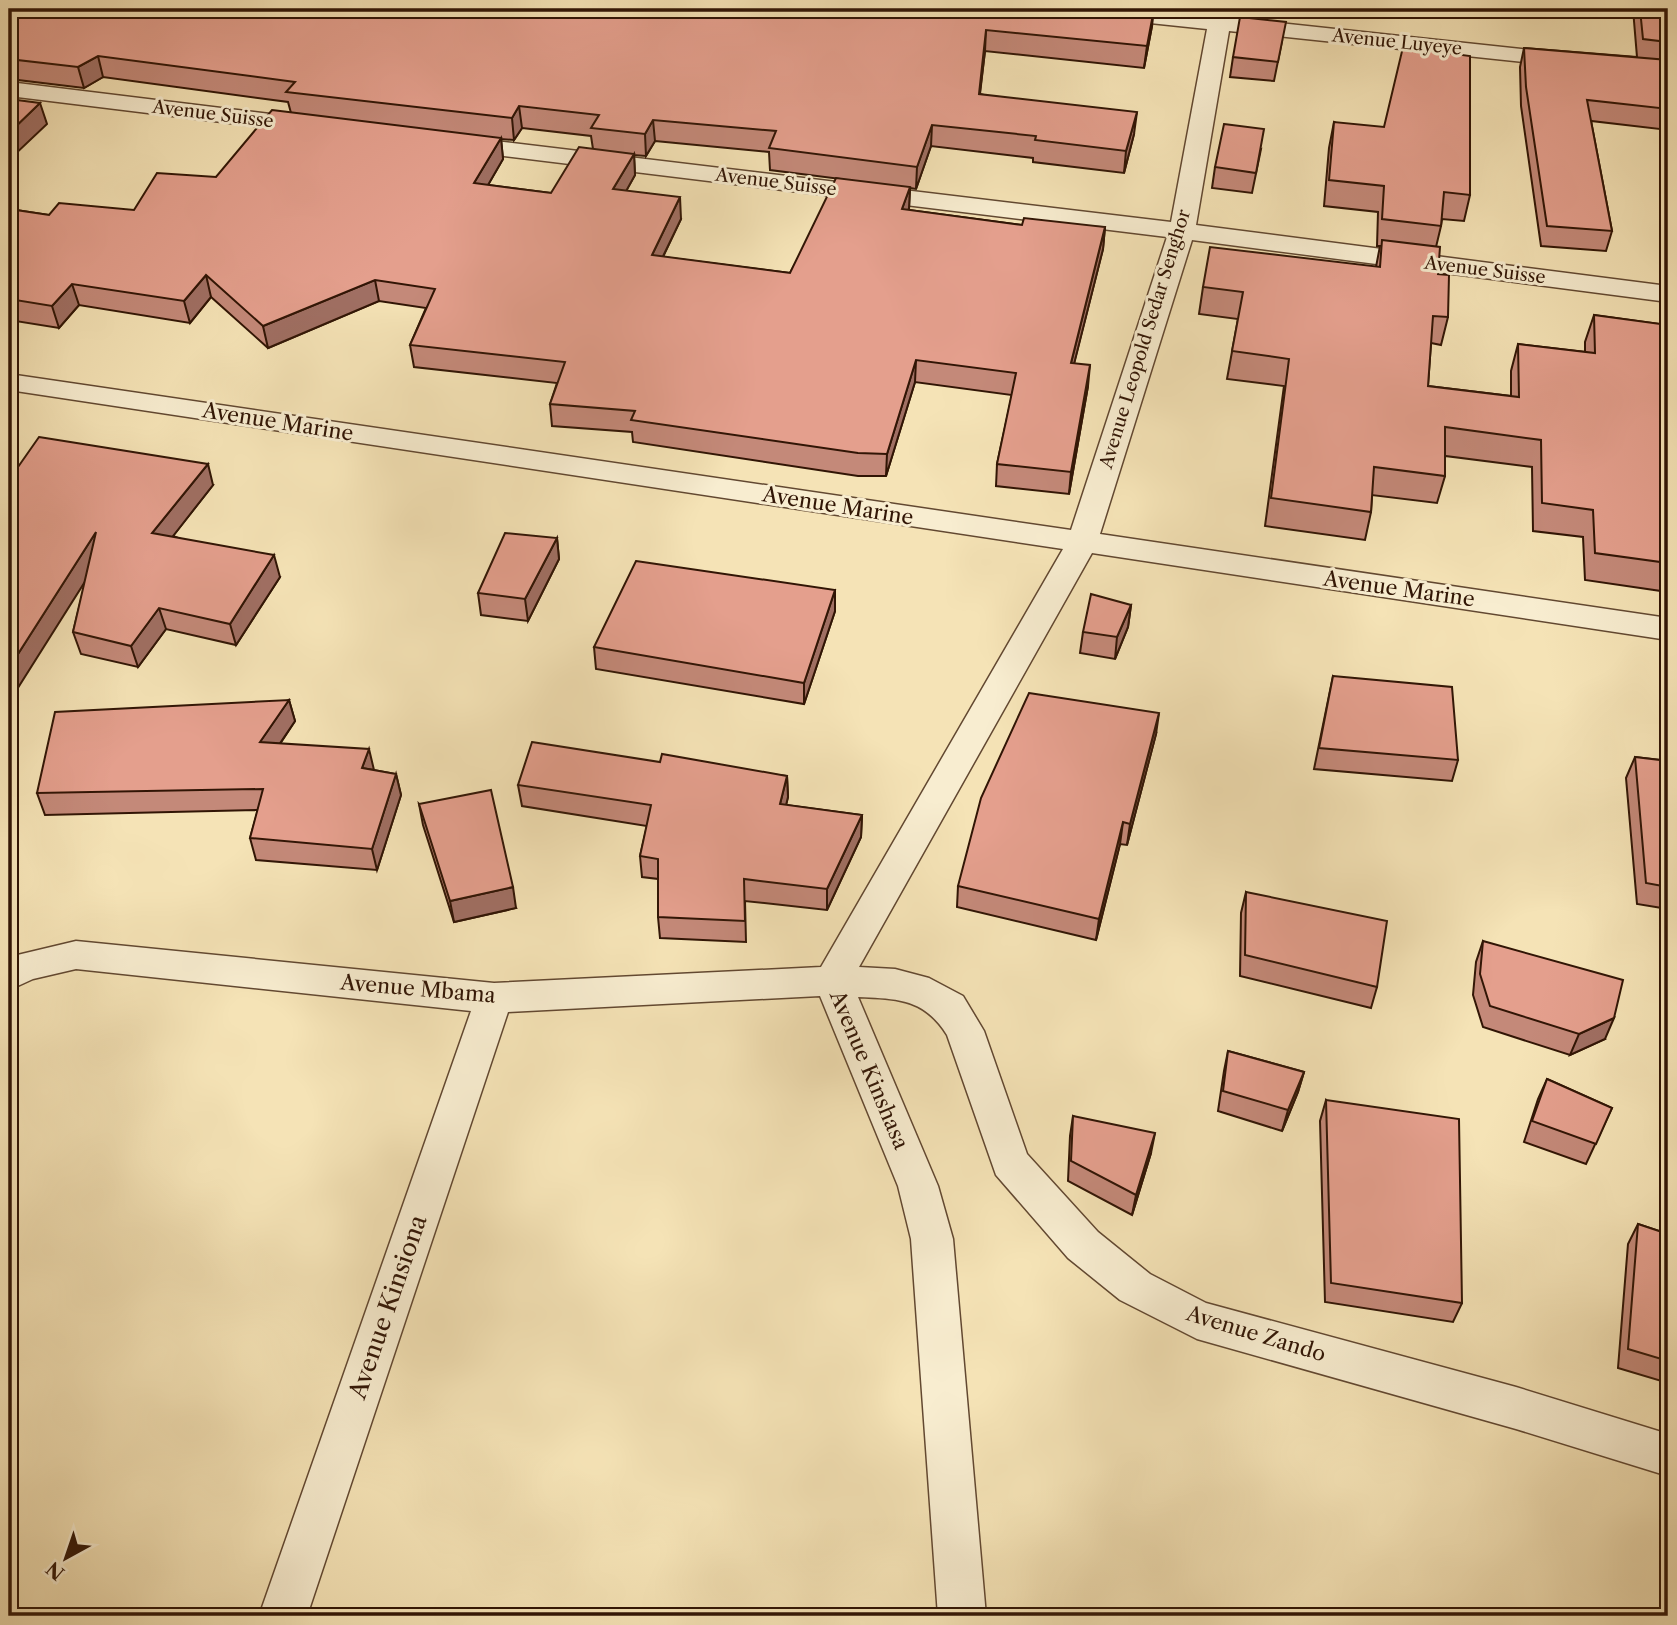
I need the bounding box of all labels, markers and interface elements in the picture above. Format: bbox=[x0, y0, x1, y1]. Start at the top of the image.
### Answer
street label: Avenue Luyeye bbox=[1330, 24, 1463, 60]
street label: Avenue Suisse bbox=[150, 96, 275, 132]
street label: Avenue Suisse bbox=[713, 164, 838, 200]
street label: Avenue Leopold Sedar Senghor bbox=[1095, 206, 1195, 472]
street label: Avenue Suisse bbox=[1422, 252, 1547, 288]
street label: Avenue Marine bbox=[200, 397, 355, 446]
street label: Avenue Marine bbox=[760, 481, 915, 530]
street label: Avenue Marine bbox=[1321, 565, 1476, 611]
street label: Avenue Mbama bbox=[338, 969, 498, 1008]
street label: Avenue Kinshasa bbox=[824, 986, 914, 1154]
street label: Avenue Kinsiona bbox=[342, 1211, 433, 1404]
street label: Avenue Zando bbox=[1183, 1300, 1329, 1367]
north arrow bbox=[32, 1524, 102, 1594]
text: N bbox=[42, 1557, 69, 1585]

